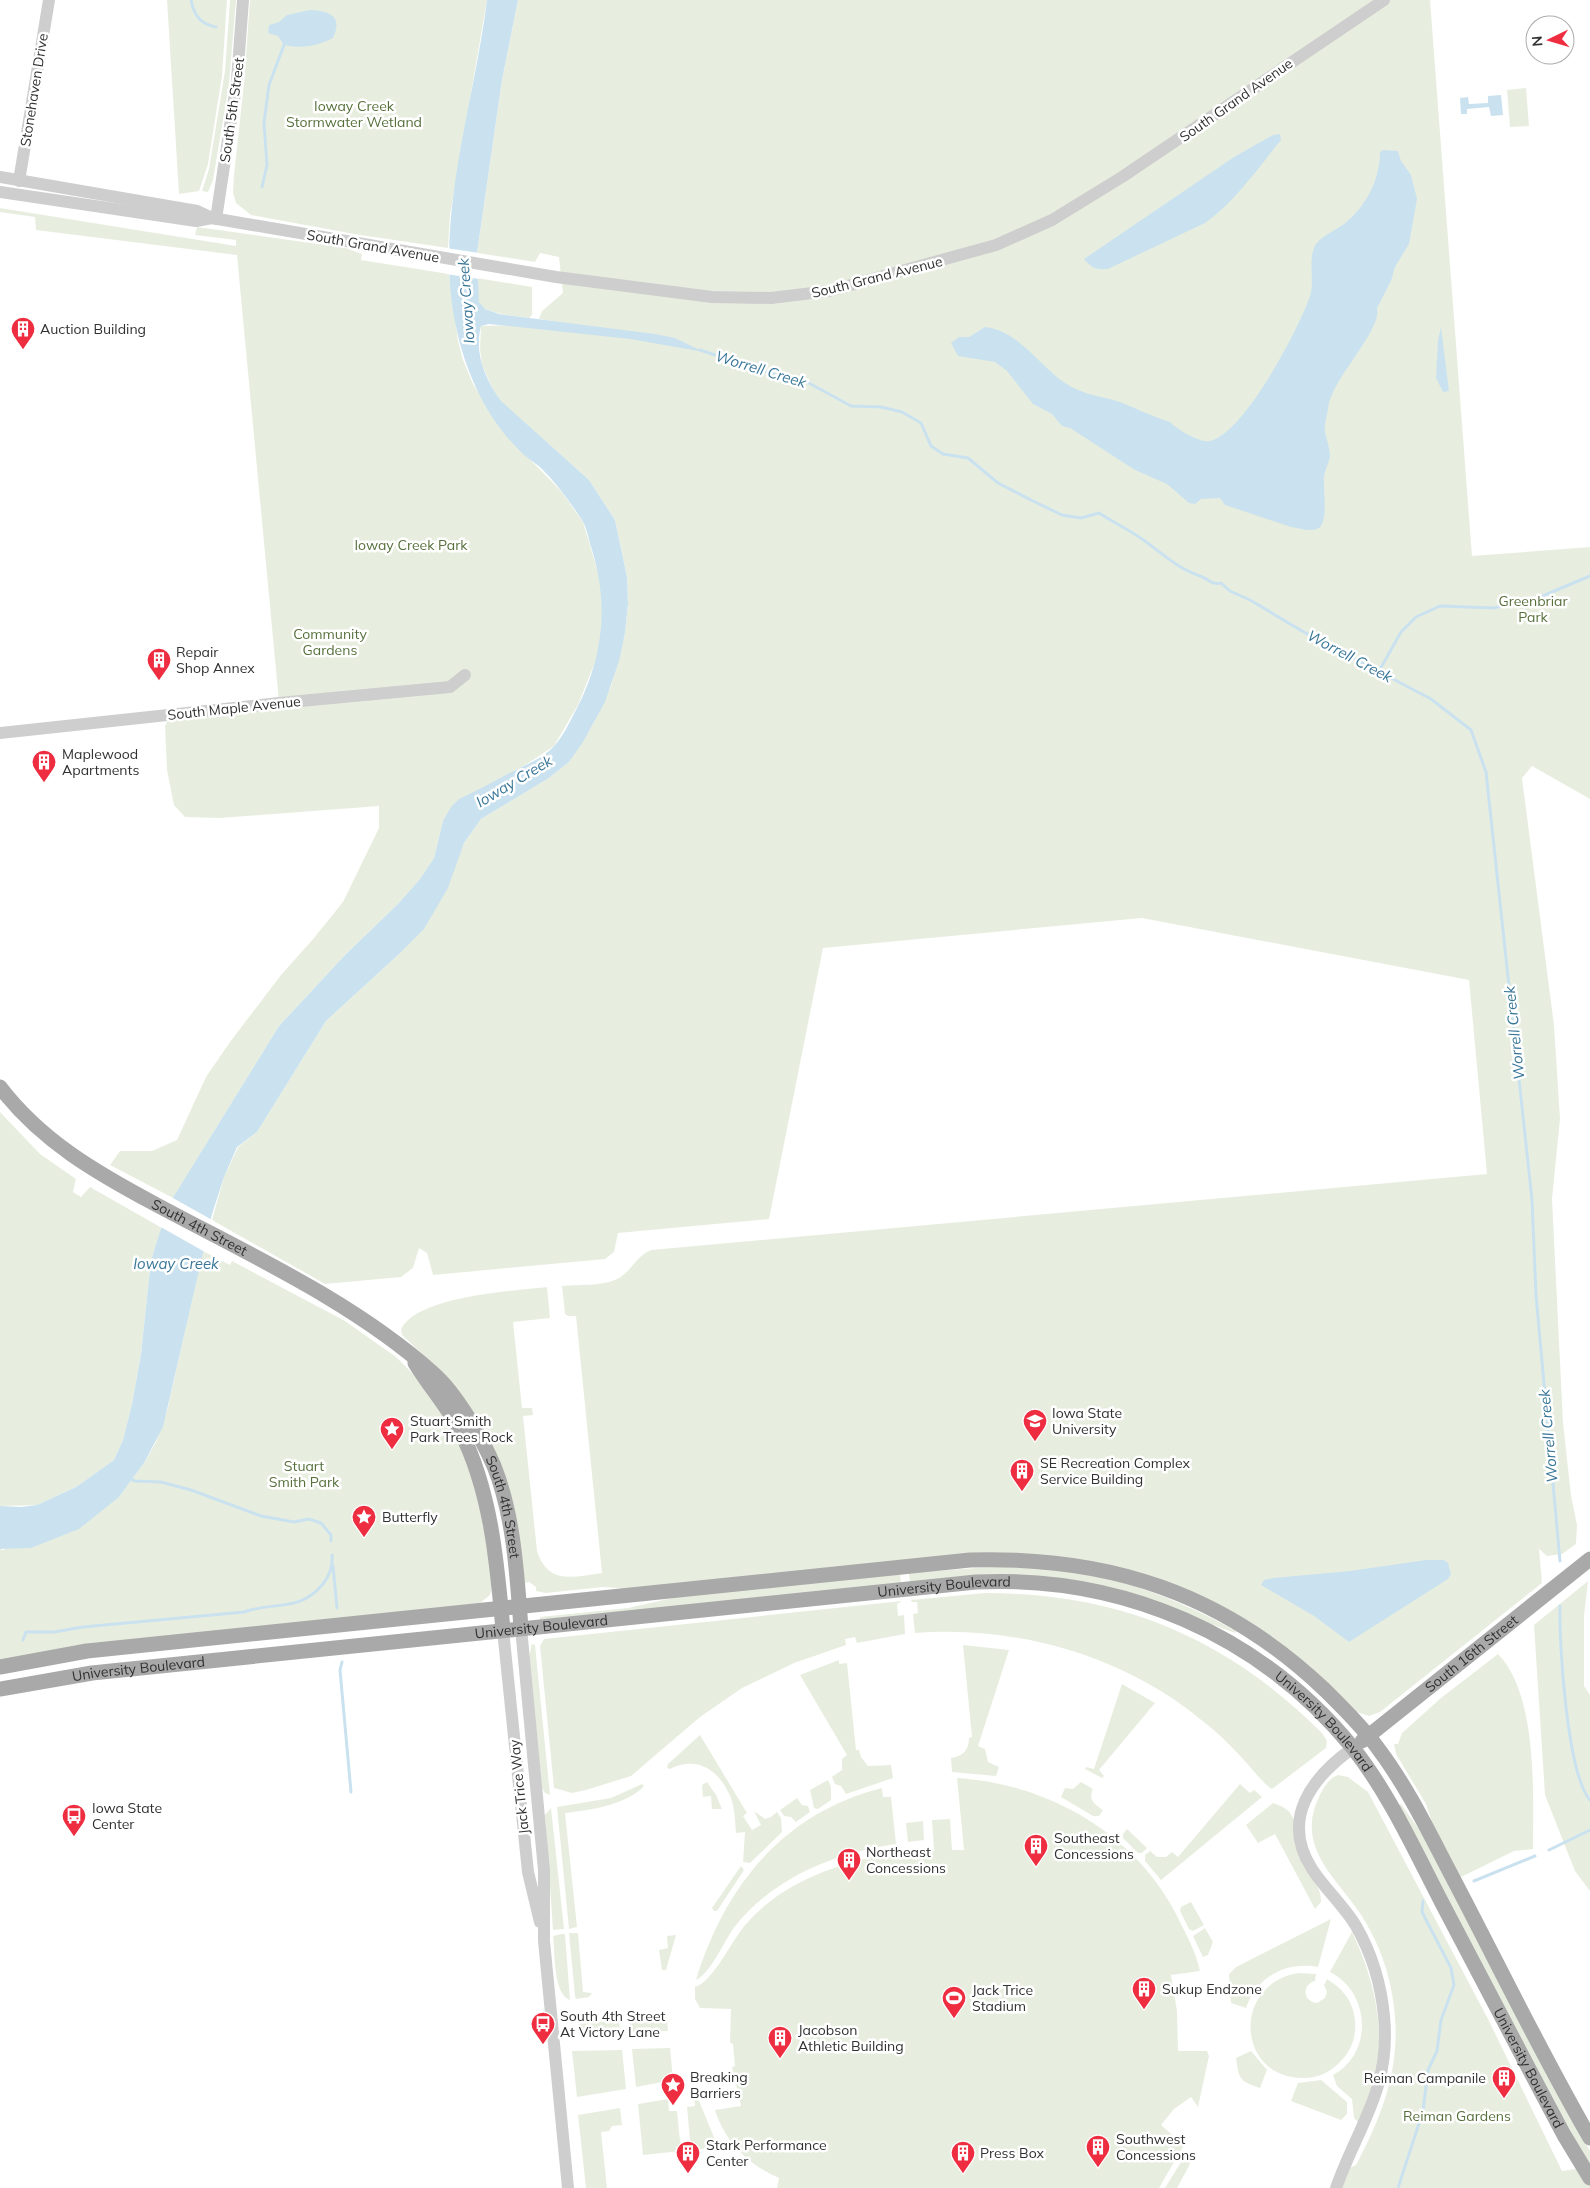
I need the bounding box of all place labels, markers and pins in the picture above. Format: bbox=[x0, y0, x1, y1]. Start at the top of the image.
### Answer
building icon: Auction Building bbox=[10, 316, 36, 350]
place label: Auction Building bbox=[40, 320, 146, 338]
place label: Repair Shop Annex bbox=[176, 643, 255, 677]
building icon: Repair Shop Annex bbox=[146, 647, 172, 681]
place label: Maplewood Apartments bbox=[62, 745, 139, 779]
building icon: Maplewood Apartments bbox=[31, 749, 57, 783]
place label: Iowa State University bbox=[1052, 1404, 1122, 1438]
school or university icon: Iowa State University bbox=[1022, 1408, 1048, 1442]
place label: Stuart Smith Park Trees Rock bbox=[410, 1412, 514, 1446]
place icon: Stuart Smith Park Trees Rock bbox=[379, 1416, 405, 1450]
place label: SE Recreation Complex Service Building bbox=[1040, 1454, 1190, 1488]
building icon: SE Recreation Complex Service Building bbox=[1009, 1458, 1035, 1492]
place icon: Butterfly bbox=[351, 1504, 377, 1538]
place label: Butterfly bbox=[382, 1508, 438, 1526]
place label: Iowa State Center bbox=[92, 1799, 162, 1833]
bus stop icon: Iowa State Center bbox=[61, 1803, 87, 1837]
place label: Southeast Concessions bbox=[1054, 1829, 1134, 1863]
building icon: Southeast Concessions bbox=[1023, 1833, 1049, 1867]
place label: Northeast Concessions bbox=[866, 1843, 946, 1877]
building icon: Northeast Concessions bbox=[836, 1847, 862, 1881]
building icon: Sukup Endzone bbox=[1131, 1976, 1157, 2010]
place label: Sukup Endzone bbox=[1162, 1980, 1262, 1998]
place label: Jack Trice Stadium bbox=[972, 1981, 1033, 2015]
sports icon: Jack Trice Stadium bbox=[941, 1985, 967, 2019]
place label: South 4th Street At Victory Lane bbox=[560, 2007, 666, 2041]
bus stop icon: South 4th Street At Victory Lane bbox=[530, 2011, 556, 2045]
place label: Jacobson Athletic Building bbox=[798, 2021, 904, 2055]
building icon: Jacobson Athletic Building bbox=[767, 2025, 793, 2059]
building icon: Reiman Campanile bbox=[1491, 2065, 1517, 2099]
place label: Breaking Barriers bbox=[690, 2068, 748, 2102]
place label: Reiman Campanile bbox=[1364, 2069, 1486, 2087]
place icon: Breaking Barriers bbox=[660, 2072, 686, 2106]
place label: Southwest Concessions bbox=[1116, 2130, 1196, 2164]
building icon: Southwest Concessions bbox=[1085, 2134, 1111, 2168]
place label: Stark Performance Center bbox=[706, 2136, 827, 2170]
building icon: Stark Performance Center bbox=[675, 2140, 701, 2174]
building icon: Press Box bbox=[950, 2140, 976, 2174]
place label: Press Box bbox=[980, 2144, 1044, 2162]

